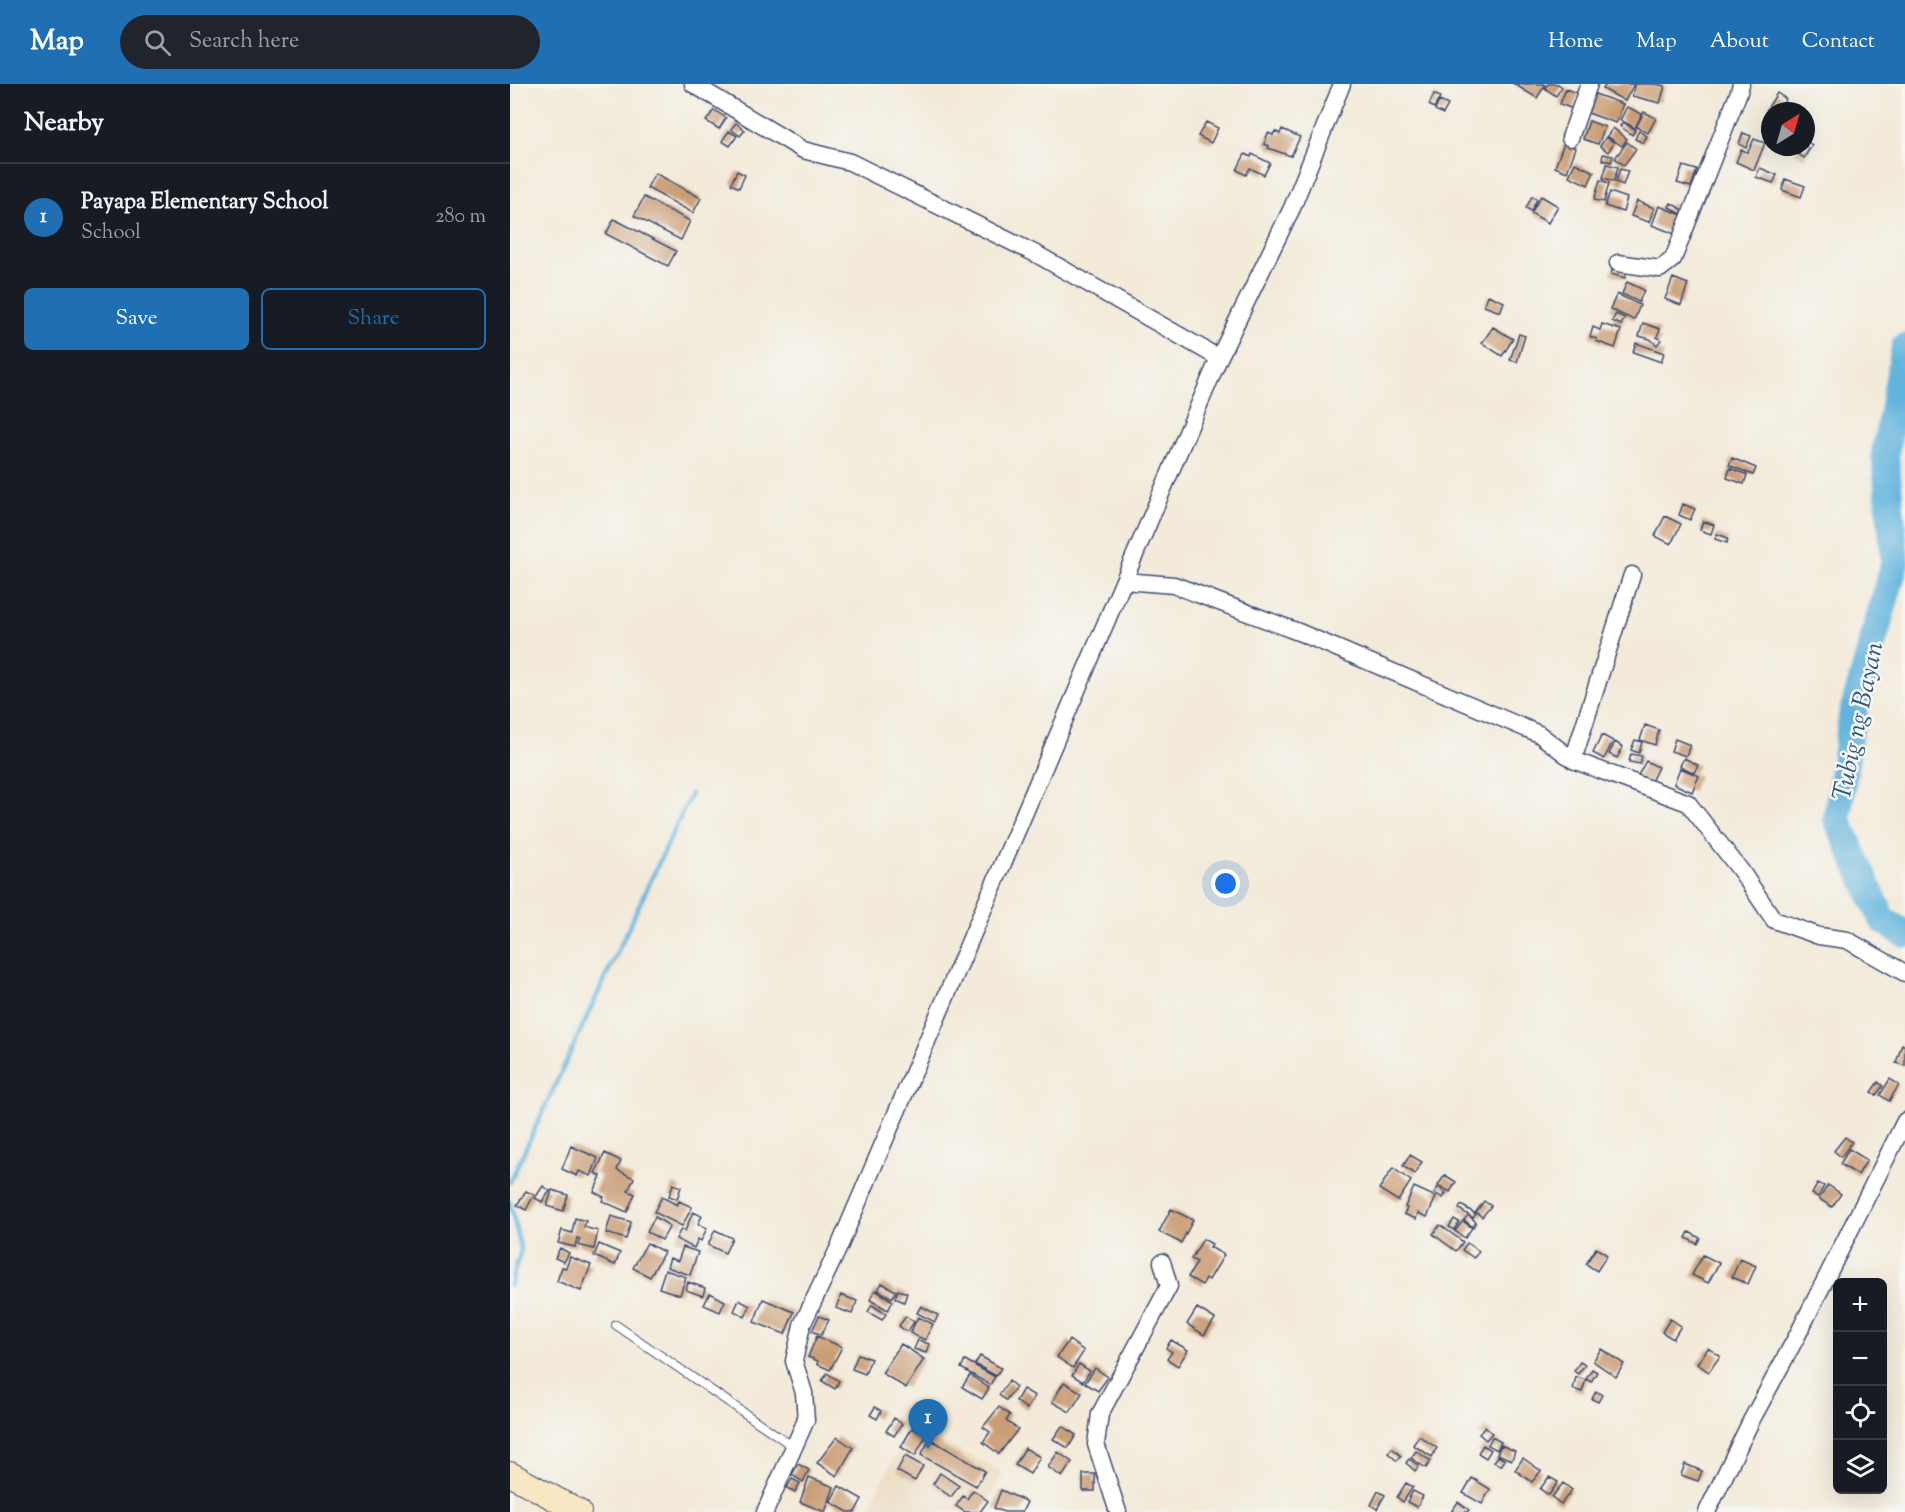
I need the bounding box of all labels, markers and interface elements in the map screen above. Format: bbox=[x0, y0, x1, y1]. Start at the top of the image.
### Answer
search box bbox=[120, 15, 540, 69]
text: Map bbox=[30, 22, 84, 62]
icon: search bbox=[141, 26, 174, 59]
text: Search here bbox=[189, 26, 299, 58]
text: Home bbox=[1548, 27, 1603, 57]
text: Map bbox=[1636, 27, 1677, 57]
text: About bbox=[1710, 27, 1769, 57]
text: Contact bbox=[1802, 27, 1875, 57]
north arrow bbox=[1761, 102, 1815, 156]
text: Nearby bbox=[24, 105, 104, 142]
text: Payapa Elementary School bbox=[81, 187, 328, 219]
text: 1 bbox=[40, 203, 47, 232]
text: 280 m bbox=[435, 203, 486, 232]
text: School bbox=[81, 219, 141, 248]
button: Save bbox=[24, 288, 249, 350]
button: Share bbox=[261, 288, 486, 350]
water label: Tubig ng Bayan bbox=[1825, 638, 1894, 804]
your location bbox=[1211, 869, 1240, 898]
map controls bbox=[1833, 1278, 1887, 1494]
button: + bbox=[1833, 1278, 1887, 1332]
button: − bbox=[1833, 1332, 1887, 1386]
button: locate bbox=[1833, 1386, 1887, 1440]
pin: 1 bbox=[908, 1400, 948, 1449]
button: layers bbox=[1833, 1440, 1887, 1494]

